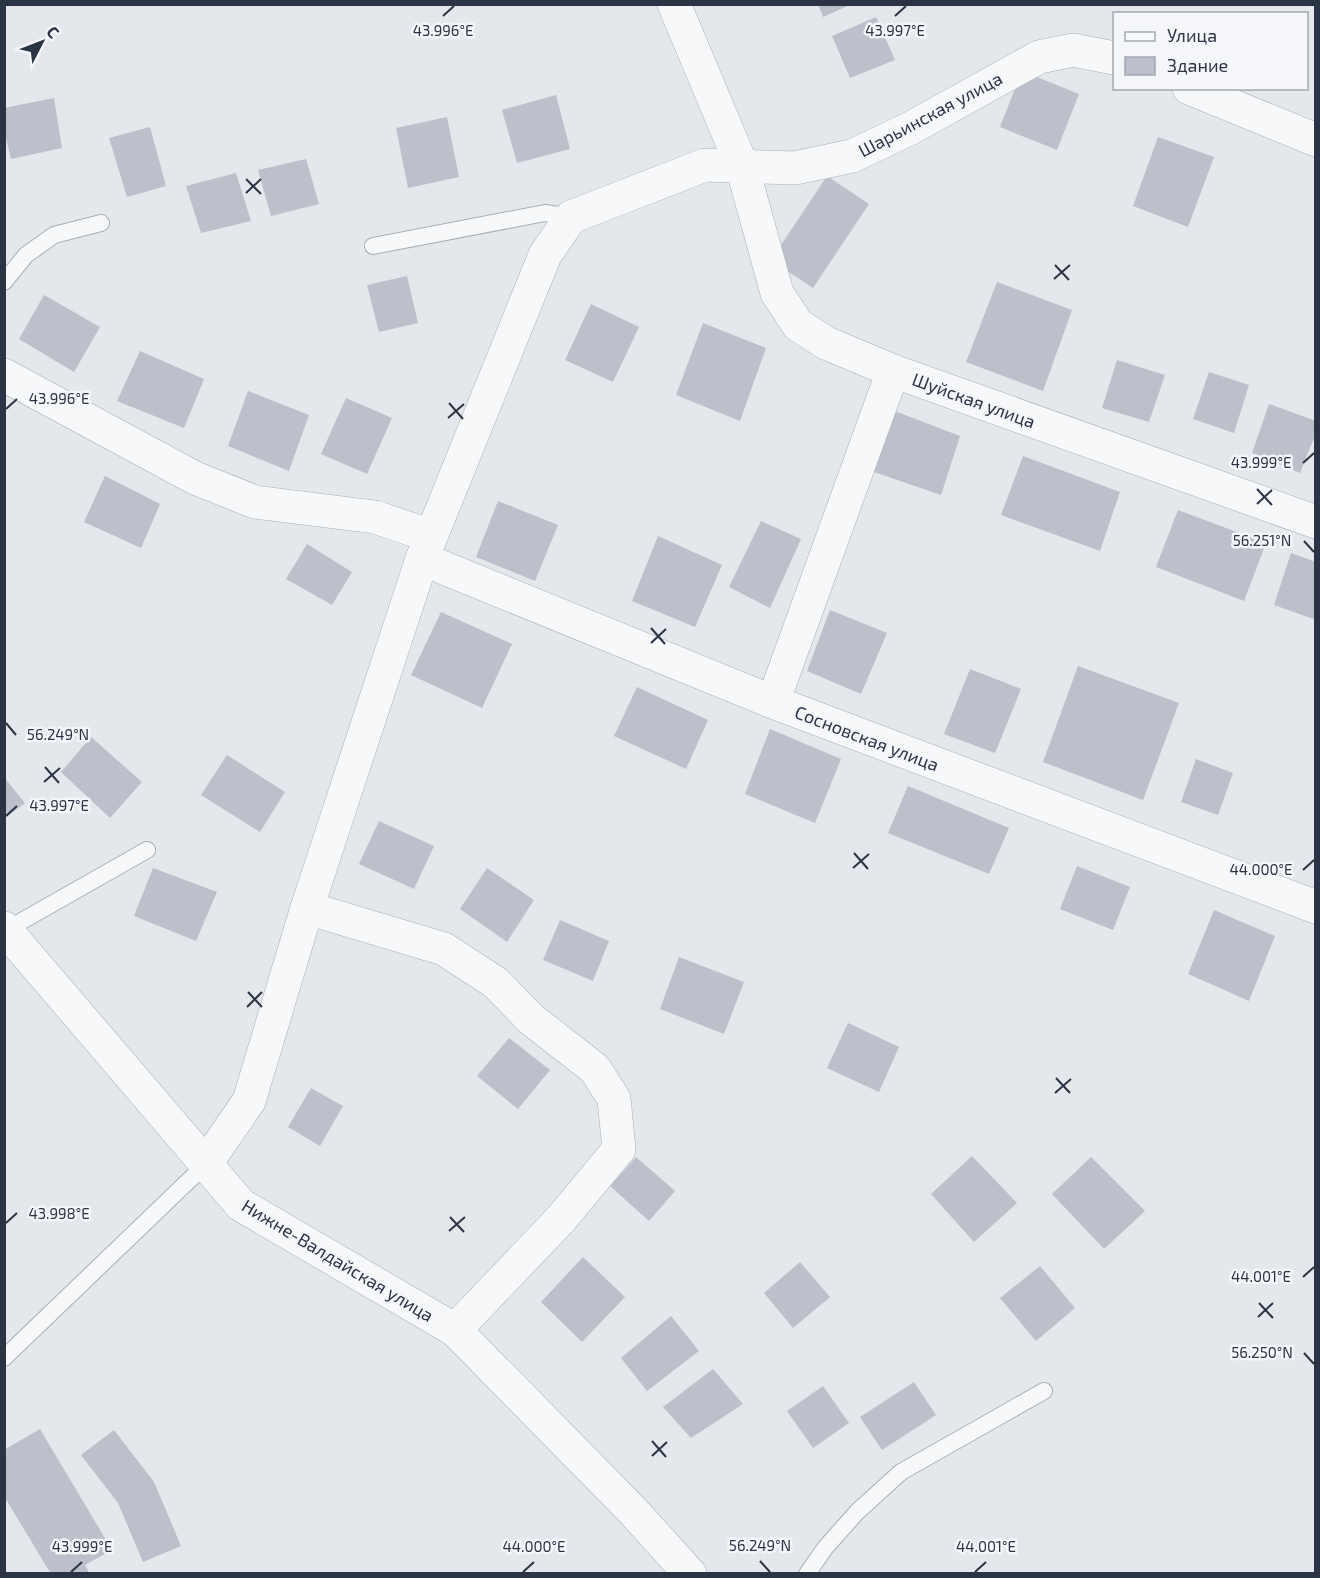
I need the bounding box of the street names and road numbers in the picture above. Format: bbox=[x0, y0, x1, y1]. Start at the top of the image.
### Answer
street label: Шарьинская улица bbox=[854, 67, 1006, 161]
street label: Шуйская улица bbox=[909, 368, 1039, 432]
street label: Сосновская улица bbox=[792, 700, 942, 776]
street label: Нижне-Валдайская улица bbox=[238, 1194, 438, 1326]

